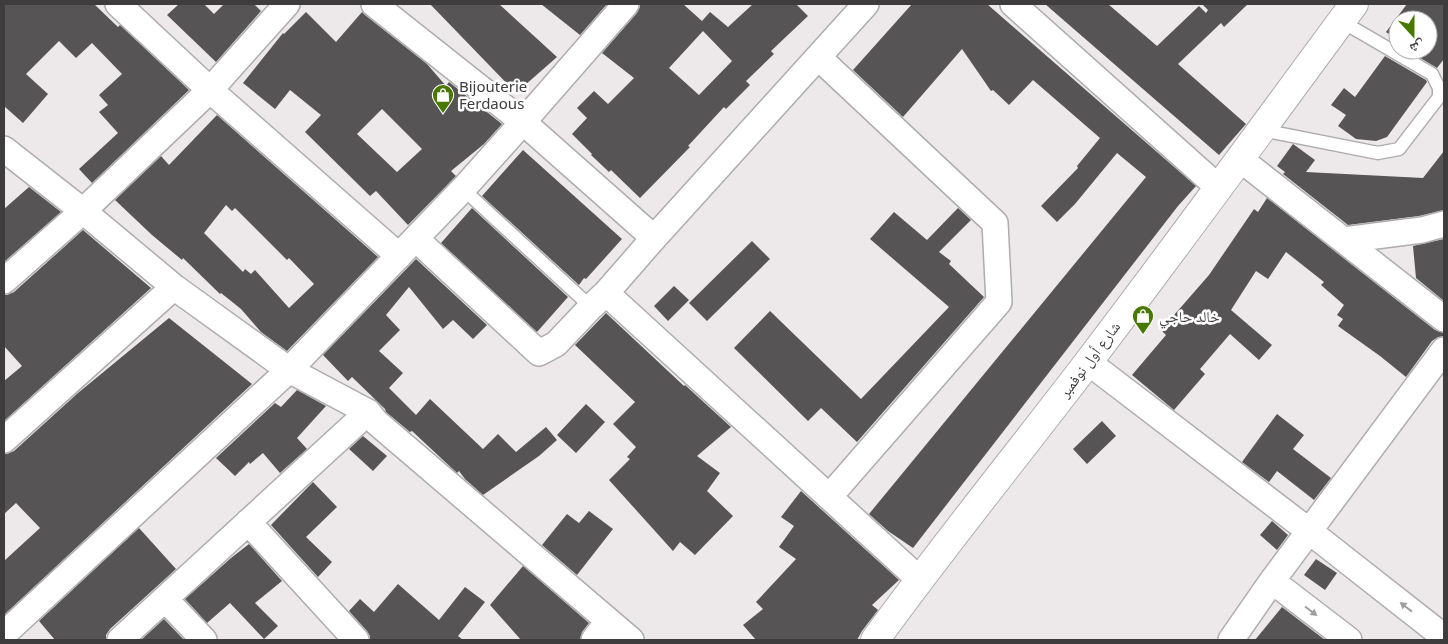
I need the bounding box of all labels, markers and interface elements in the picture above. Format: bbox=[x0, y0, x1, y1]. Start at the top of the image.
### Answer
north arrow bbox=[1388, 10, 1438, 60]
text: ش bbox=[1407, 36, 1428, 59]
place label: Bijouterie Ferdaous bbox=[459, 76, 527, 113]
shop icon: Bijouterie Ferdaous bbox=[431, 83, 455, 114]
shop icon: خالد حاجي bbox=[1131, 304, 1155, 335]
place label: خالد حاجي bbox=[1159, 306, 1220, 329]
street label: شارع أول نوفمبر bbox=[1053, 317, 1125, 402]
one-way arrow bbox=[1400, 602, 1413, 613]
one-way arrow bbox=[1304, 605, 1317, 616]

